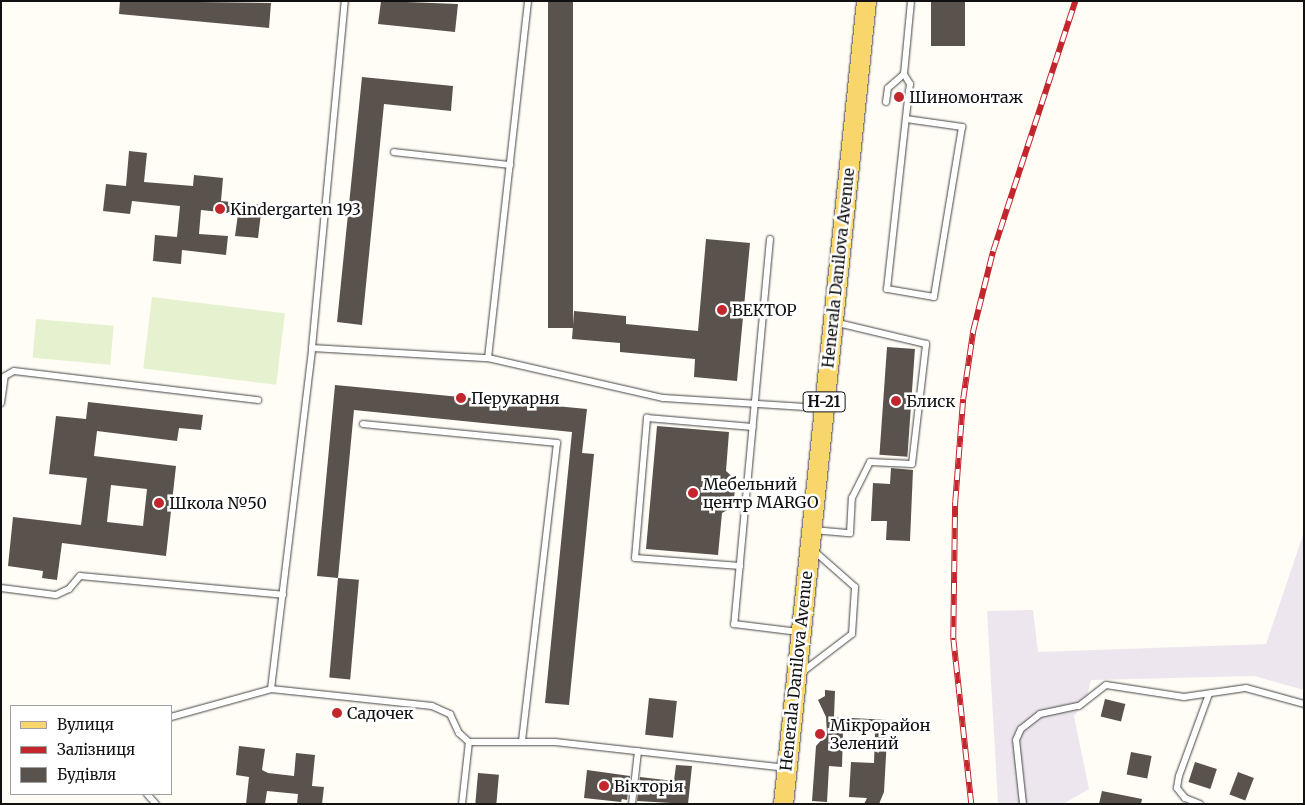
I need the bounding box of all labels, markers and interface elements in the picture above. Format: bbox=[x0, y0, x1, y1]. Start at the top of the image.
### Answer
place label: Шиномонтаж bbox=[909, 87, 1023, 107]
marker: Шиномонтаж bbox=[893, 91, 905, 103]
street label: Henerala Danilova Avenue bbox=[818, 167, 858, 369]
place label: Kindergarten 193 bbox=[230, 199, 361, 219]
marker: Kindergarten 193 bbox=[214, 203, 226, 215]
place label: ВЕКТОР bbox=[732, 300, 797, 320]
marker: ВЕКТОР bbox=[716, 304, 728, 316]
place label: Перукарня bbox=[471, 388, 560, 408]
road number: Н-21 bbox=[802, 390, 846, 414]
place label: Блиск bbox=[906, 391, 955, 411]
marker: Перукарня bbox=[455, 392, 467, 404]
marker: Блиск bbox=[890, 395, 902, 407]
place label: Мебельний центр MARGO bbox=[703, 474, 818, 512]
marker: Мебельний центр MARGO bbox=[687, 487, 699, 499]
place label: Школа №50 bbox=[169, 493, 267, 513]
marker: Школа №50 bbox=[153, 497, 165, 509]
street label: Henerala Danilova Avenue bbox=[776, 570, 816, 772]
place label: Садочек bbox=[347, 703, 414, 723]
legend bbox=[10, 705, 172, 795]
marker: Садочек bbox=[331, 707, 343, 719]
text: Вулиця bbox=[57, 715, 114, 734]
place label: Мікрорайон Зелений bbox=[830, 715, 930, 753]
marker: Мікрорайон Зелений bbox=[814, 728, 826, 740]
text: Залізниця bbox=[57, 740, 135, 759]
text: Будівля bbox=[57, 765, 116, 784]
place label: Вікторія bbox=[614, 776, 683, 796]
marker: Вікторія bbox=[598, 780, 610, 792]

